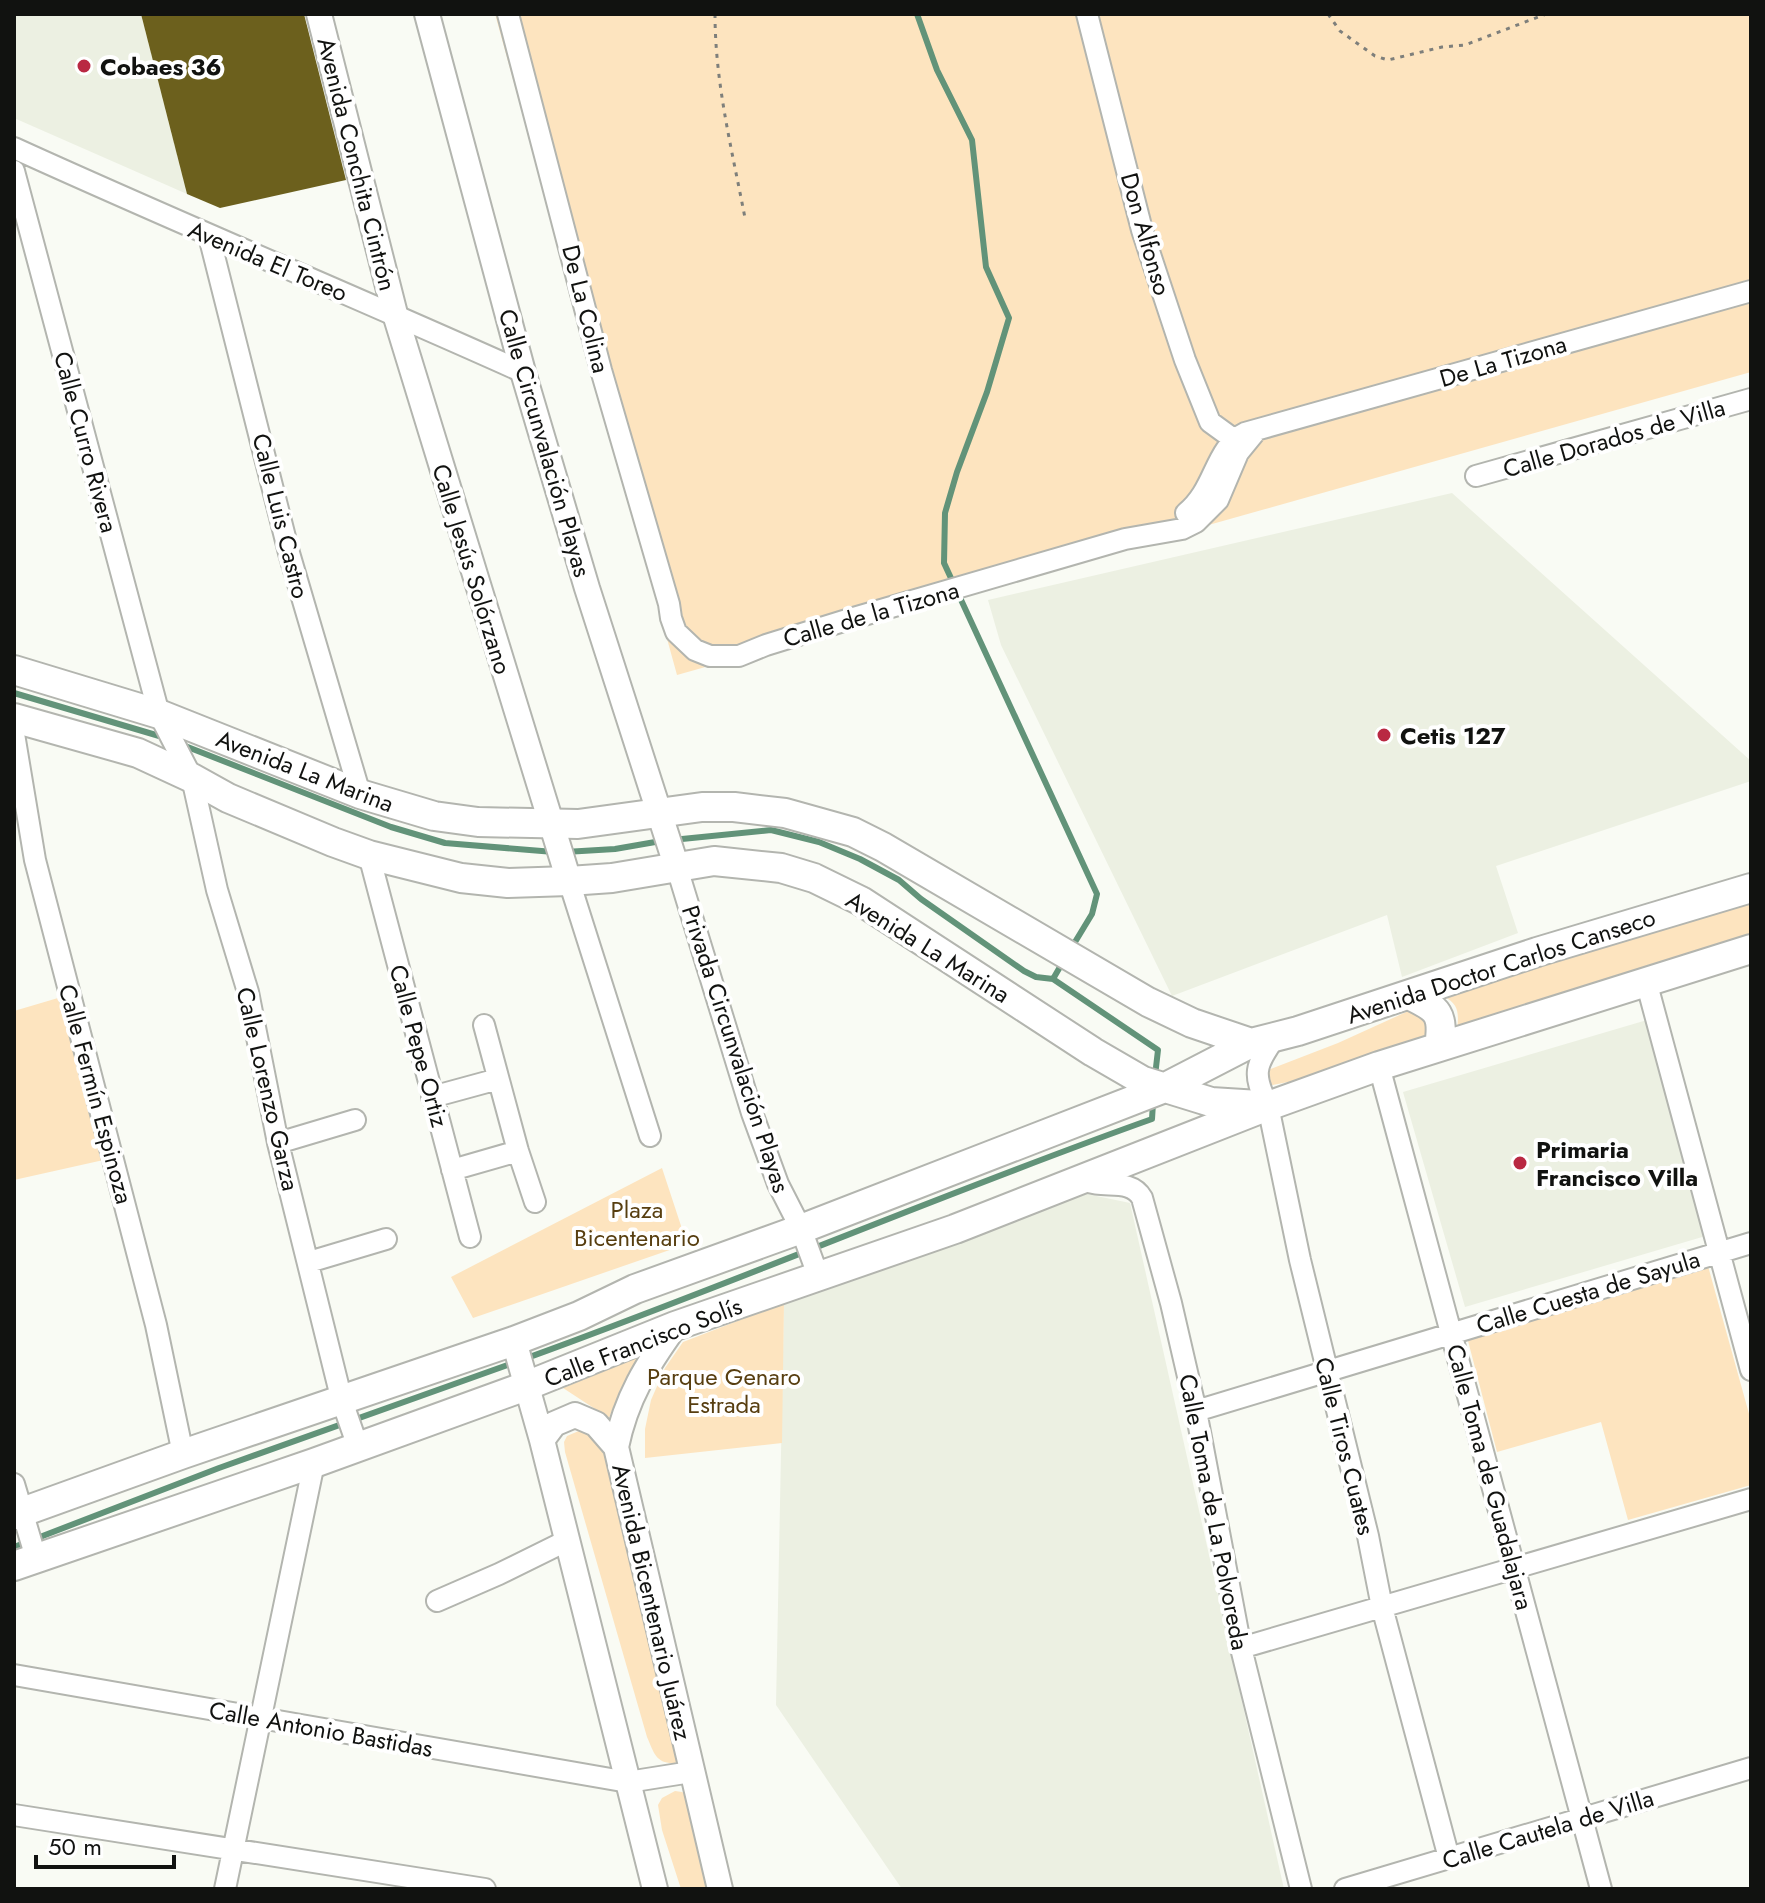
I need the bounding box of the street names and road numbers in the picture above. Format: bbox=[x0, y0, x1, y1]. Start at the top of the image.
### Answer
street label: Avenida Conchita Cintrón bbox=[309, 34, 405, 294]
street label: Don Alfonso bbox=[1112, 169, 1180, 299]
street label: Avenida El Toreo bbox=[183, 212, 353, 310]
street label: De La Colina bbox=[553, 241, 619, 377]
street label: Calle Circunvalación Playas bbox=[490, 305, 600, 581]
street label: De La Tizona bbox=[1435, 326, 1571, 396]
street label: Calle Curro Rivera bbox=[45, 348, 127, 536]
street label: Calle Dorados de Villa bbox=[1499, 390, 1729, 486]
street label: Calle Luis Castro bbox=[244, 430, 318, 602]
street label: Calle Jesús Solórzano bbox=[423, 460, 521, 678]
street label: Calle de la Tizona bbox=[779, 572, 963, 656]
street label: Avenida La Marina bbox=[211, 721, 399, 821]
street label: Avenida La Marina bbox=[839, 882, 1017, 1012]
street label: Avenida Doctor Carlos Canseco bbox=[1342, 900, 1660, 1032]
street label: Privada Circunvalación Playas bbox=[673, 901, 799, 1197]
street label: Calle Pepe Ortiz bbox=[381, 961, 457, 1131]
street label: Calle Fermín Espinoza bbox=[50, 980, 142, 1208]
street label: Calle Lorenzo Garza bbox=[228, 984, 308, 1194]
street label: Calle Cuesta de Sayula bbox=[1472, 1241, 1704, 1343]
street label: Calle Francisco Solís bbox=[539, 1288, 747, 1396]
street label: Calle Toma de Guadalajara bbox=[1438, 1340, 1542, 1614]
street label: Calle Tiros Cuates bbox=[1306, 1353, 1384, 1539]
street label: Calle Toma de La Polvoreda bbox=[1170, 1371, 1258, 1653]
street label: Avenida Bicentenario Juárez bbox=[603, 1460, 701, 1744]
street label: Calle Antonio Bastidas bbox=[206, 1692, 436, 1766]
street label: Calle Cautela de Villa bbox=[1438, 1780, 1658, 1878]

